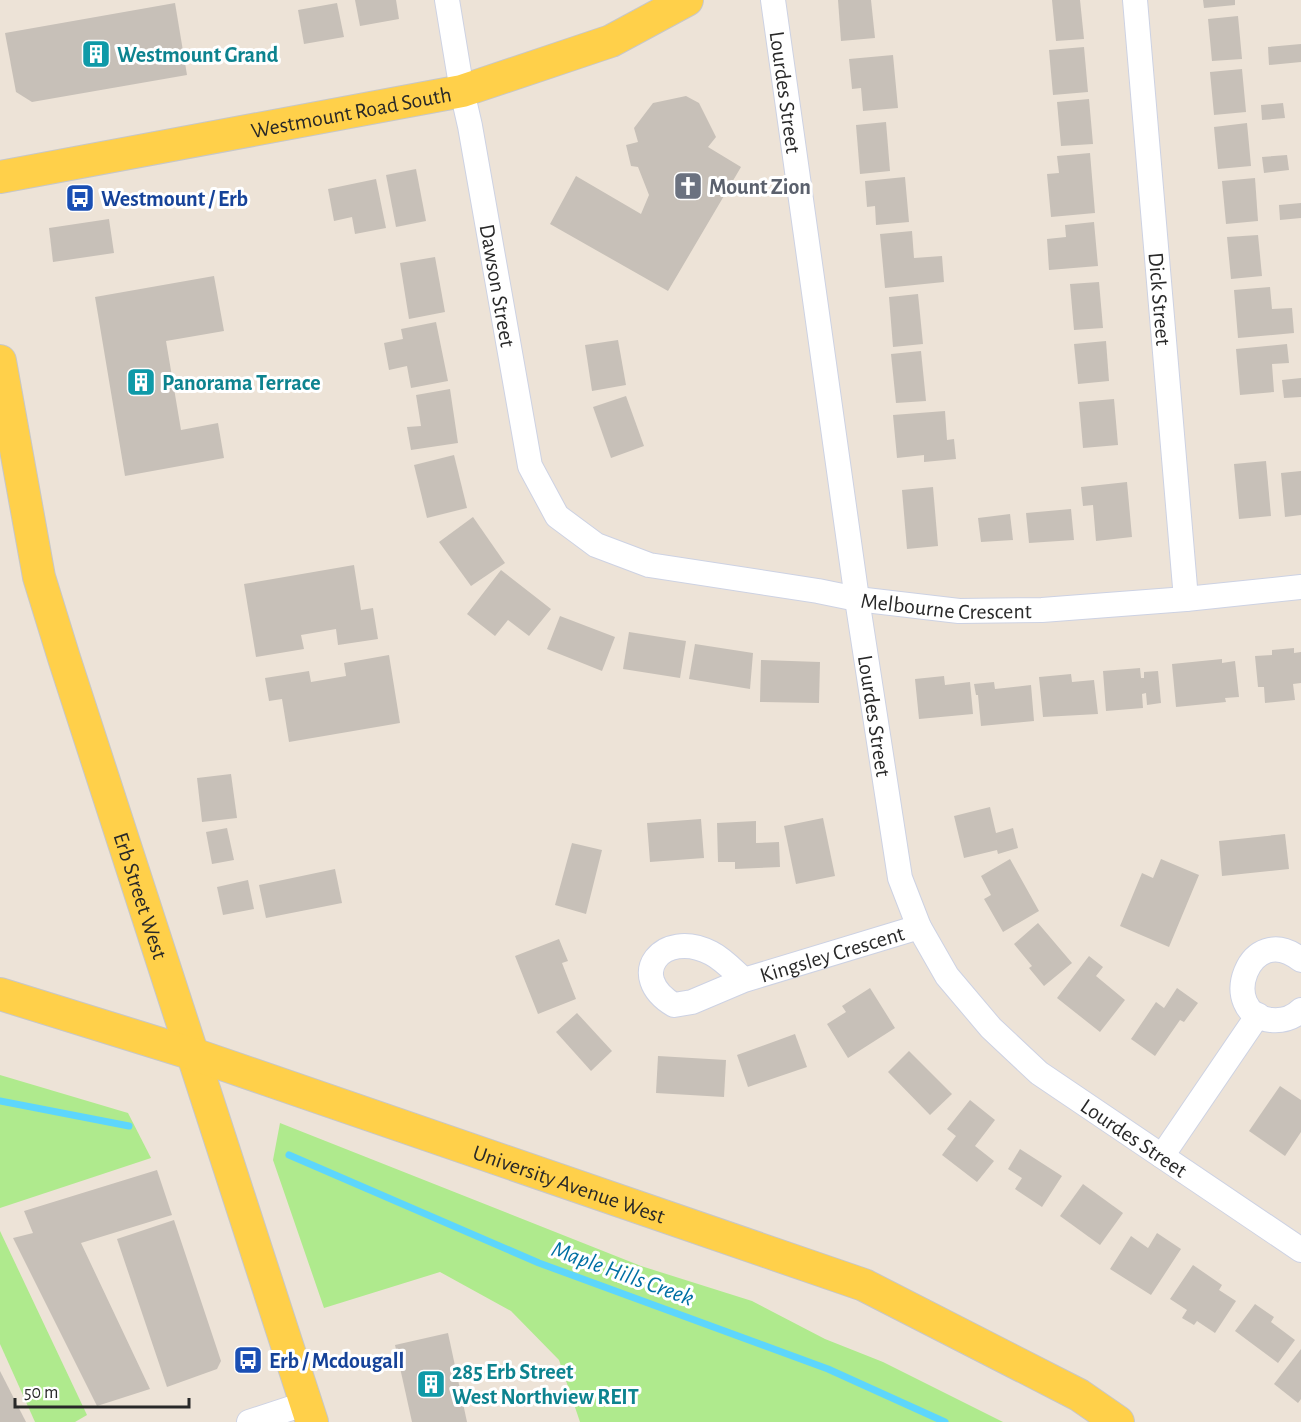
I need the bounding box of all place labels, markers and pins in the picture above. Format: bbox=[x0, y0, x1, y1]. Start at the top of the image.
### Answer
building icon: Westmount Grand bbox=[80, 38, 112, 70]
place label: Westmount Grand bbox=[117, 44, 279, 66]
church icon: Mount Zion bbox=[672, 170, 704, 202]
place label: Mount Zion bbox=[709, 176, 811, 198]
bus stop icon: Westmount / Erb bbox=[64, 182, 96, 214]
place label: Westmount / Erb bbox=[101, 188, 248, 210]
building icon: Panorama Terrace bbox=[125, 366, 157, 398]
place label: Panorama Terrace bbox=[162, 372, 321, 394]
bus stop icon: Erb / Mcdougall bbox=[232, 1344, 264, 1376]
place label: Erb / Mcdougall bbox=[269, 1350, 404, 1372]
place label: 285 Erb Street West Northview REIT bbox=[452, 1361, 639, 1408]
building icon: 285 Erb Street West Northview REIT bbox=[415, 1368, 447, 1400]

